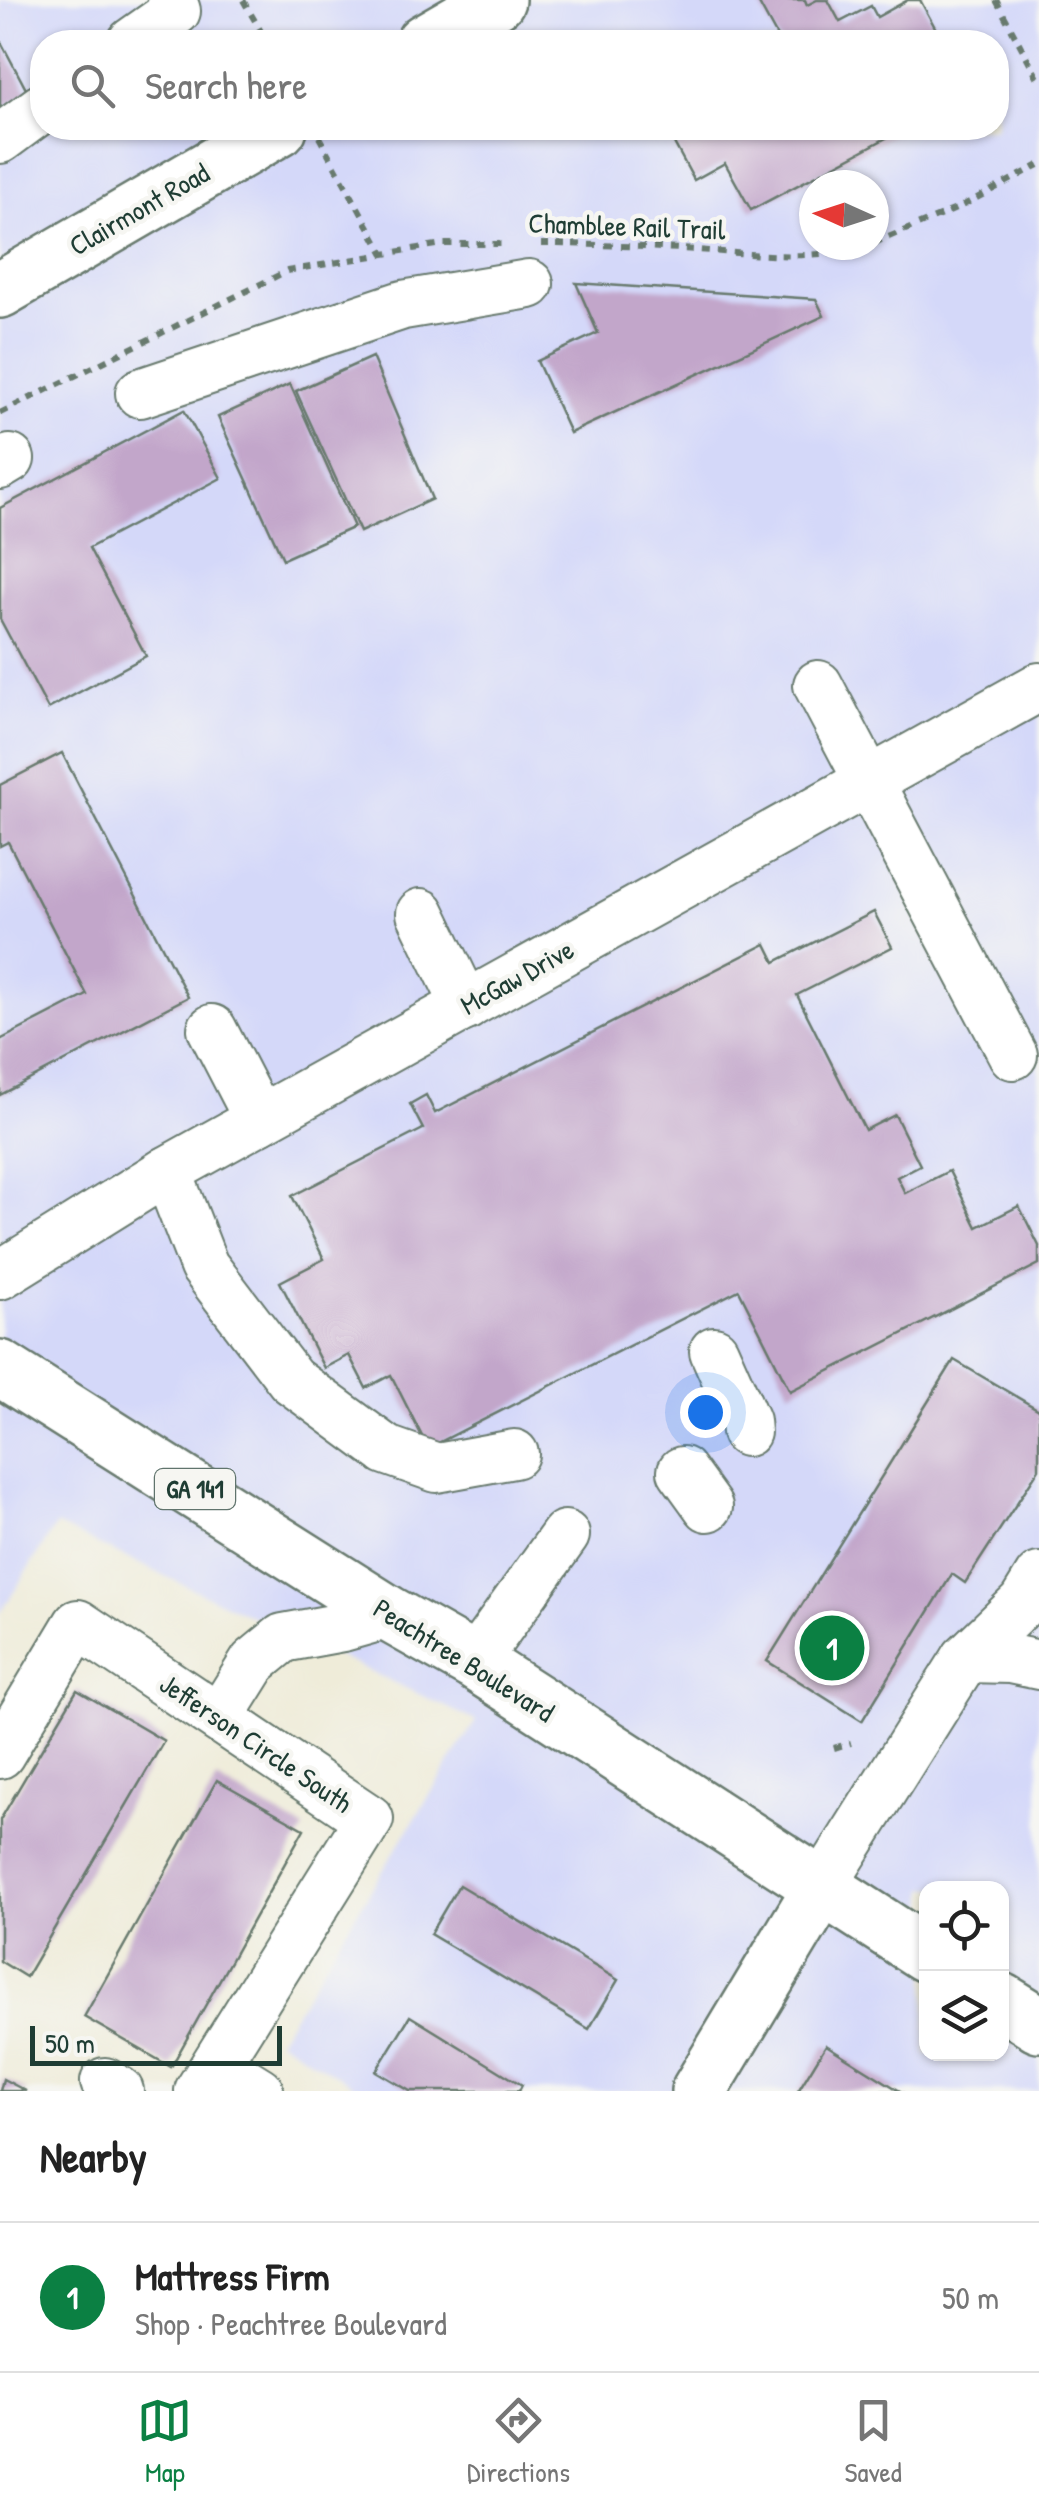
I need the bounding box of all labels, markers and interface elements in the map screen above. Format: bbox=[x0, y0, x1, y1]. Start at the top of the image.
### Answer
search box bbox=[30, 30, 1009, 140]
icon: search bbox=[65, 58, 120, 113]
text: Search here bbox=[145, 59, 307, 111]
street label: Clairmont Road bbox=[62, 154, 216, 264]
north arrow bbox=[799, 170, 889, 260]
street label: Chamblee Rail Trail bbox=[528, 204, 727, 248]
street label: McGaw Drive bbox=[454, 930, 580, 1024]
your location bbox=[680, 1387, 731, 1438]
road number: GA 141 bbox=[155, 1469, 235, 1509]
street label: Peachtree Boulevard bbox=[366, 1589, 562, 1731]
pin: 1 bbox=[800, 1610, 864, 1686]
street label: Jefferson Circle South bbox=[152, 1665, 360, 1822]
map controls bbox=[919, 1881, 1009, 2061]
button: locate bbox=[919, 1881, 1009, 1971]
button: layers bbox=[919, 1971, 1009, 2061]
scale bar bbox=[30, 2021, 282, 2066]
text: 50 m bbox=[45, 2024, 95, 2062]
text: Nearby bbox=[40, 2128, 147, 2185]
text: Mattress Firm bbox=[135, 2250, 330, 2302]
text: 1 bbox=[67, 2276, 78, 2319]
text: 50 m bbox=[942, 2276, 999, 2319]
text: Shop · Peachtree Boulevard bbox=[135, 2302, 447, 2345]
tab: Map bbox=[137, 2393, 192, 2491]
tab: Directions bbox=[467, 2393, 570, 2491]
tab: Saved bbox=[845, 2393, 902, 2491]

